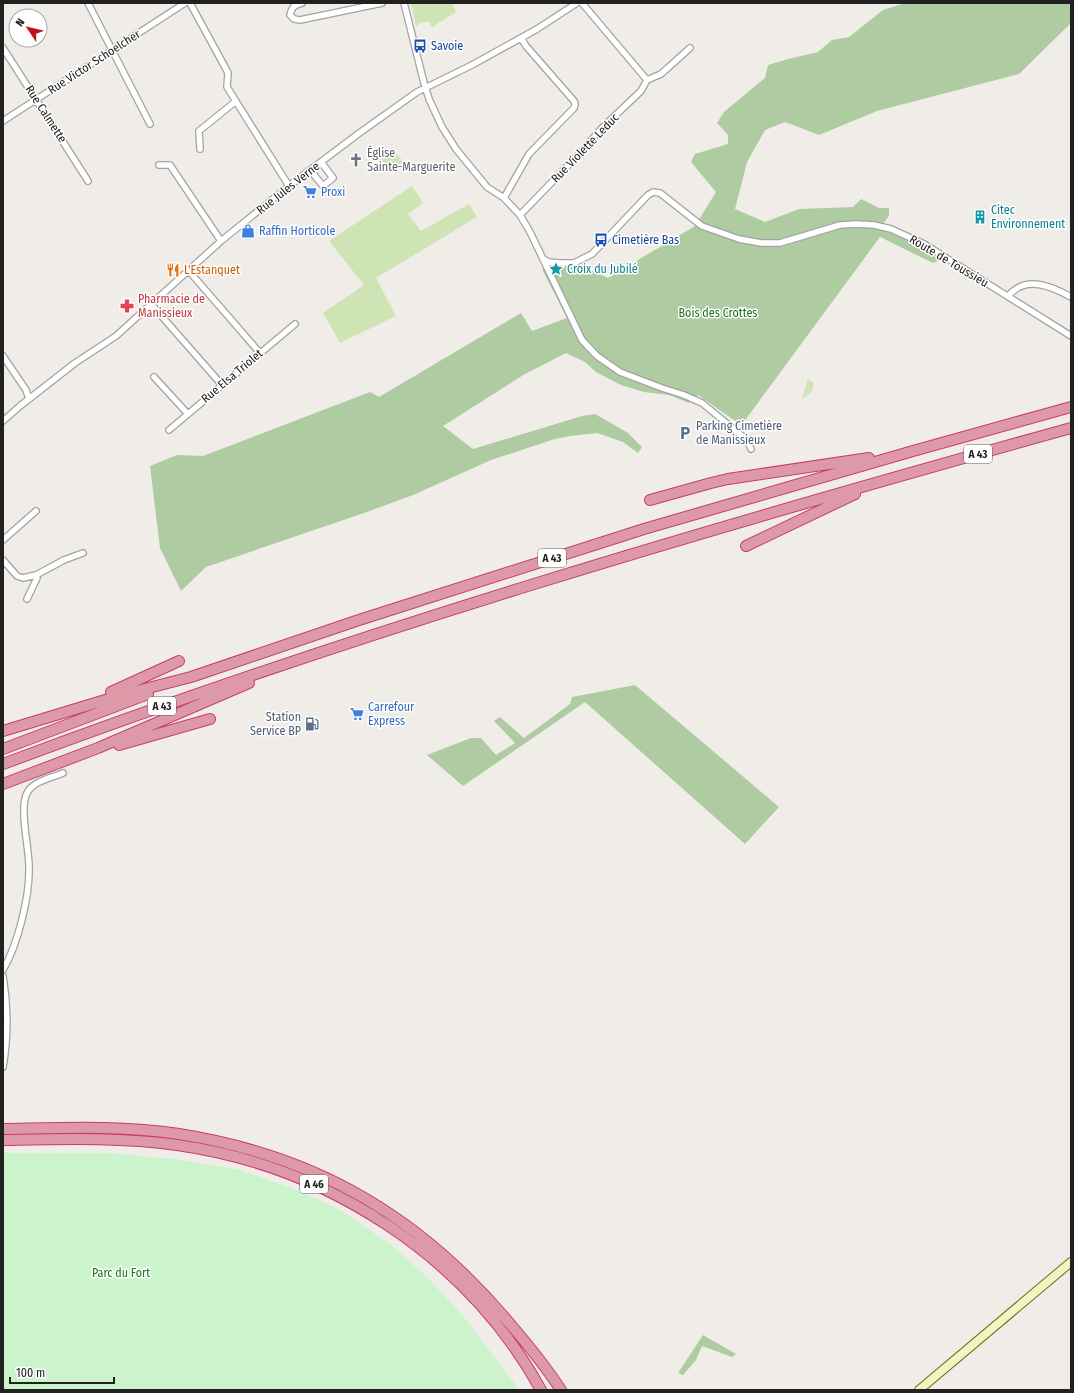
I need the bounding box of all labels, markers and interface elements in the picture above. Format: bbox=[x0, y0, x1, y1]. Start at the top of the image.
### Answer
north arrow bbox=[8, 8, 48, 48]
text: N bbox=[13, 16, 27, 29]
street label: Rue Victor Schoelcher bbox=[45, 26, 143, 97]
bus stop icon: Savoie bbox=[412, 38, 428, 54]
place label: Savoie bbox=[431, 39, 463, 53]
street label: Rue Calmette bbox=[22, 83, 70, 145]
street label: Rue Violette Leduc bbox=[548, 110, 622, 186]
place label: Église Sainte-Marguerite bbox=[367, 145, 455, 174]
church icon: Église Sainte-Marguerite bbox=[348, 152, 364, 168]
street label: Rue Jules Verne bbox=[254, 159, 322, 217]
supermarket icon: Proxi bbox=[302, 184, 318, 200]
place label: Proxi bbox=[321, 185, 345, 199]
place label: Citec Environnement bbox=[991, 203, 1065, 231]
building icon: Citec Environnement bbox=[972, 209, 988, 225]
shop icon: Raffin Horticole bbox=[240, 223, 256, 239]
place label: Raffin Horticole bbox=[259, 224, 335, 238]
bus stop icon: Cimetière Bas bbox=[593, 232, 609, 248]
street label: Route de Toussieu bbox=[907, 232, 991, 290]
place label: Cimetière Bas bbox=[612, 233, 679, 247]
place icon: Croix du Jubilé bbox=[548, 261, 564, 277]
restaurant icon: L'Estanquet bbox=[165, 262, 181, 278]
place label: Croix du Jubilé bbox=[567, 262, 638, 276]
place label: L'Estanquet bbox=[184, 263, 240, 277]
place label: Pharmacie de Manissieux bbox=[138, 292, 205, 320]
pharmacy icon: Pharmacie de Manissieux bbox=[119, 298, 135, 314]
park label: Bois des Crottes bbox=[679, 306, 757, 320]
street label: Rue Elsa Triolet bbox=[199, 346, 266, 406]
place label: Parking Cimetière de Manissieux bbox=[696, 419, 782, 447]
parking icon: Parking Cimetière de Manissieux bbox=[677, 425, 693, 441]
road number: A 43 bbox=[964, 445, 992, 463]
road number: A 43 bbox=[538, 549, 566, 567]
road number: A 43 bbox=[148, 697, 176, 715]
place label: Carrefour Express bbox=[368, 700, 415, 728]
supermarket icon: Carrefour Express bbox=[349, 706, 365, 722]
place label: Station Service BP bbox=[250, 710, 301, 738]
fuel station icon: Station Service BP bbox=[304, 716, 320, 732]
road number: A 46 bbox=[300, 1175, 328, 1193]
park label: Parc du Fort bbox=[92, 1266, 150, 1280]
scale bar bbox=[10, 1359, 114, 1385]
text: 100 m bbox=[16, 1366, 45, 1380]

